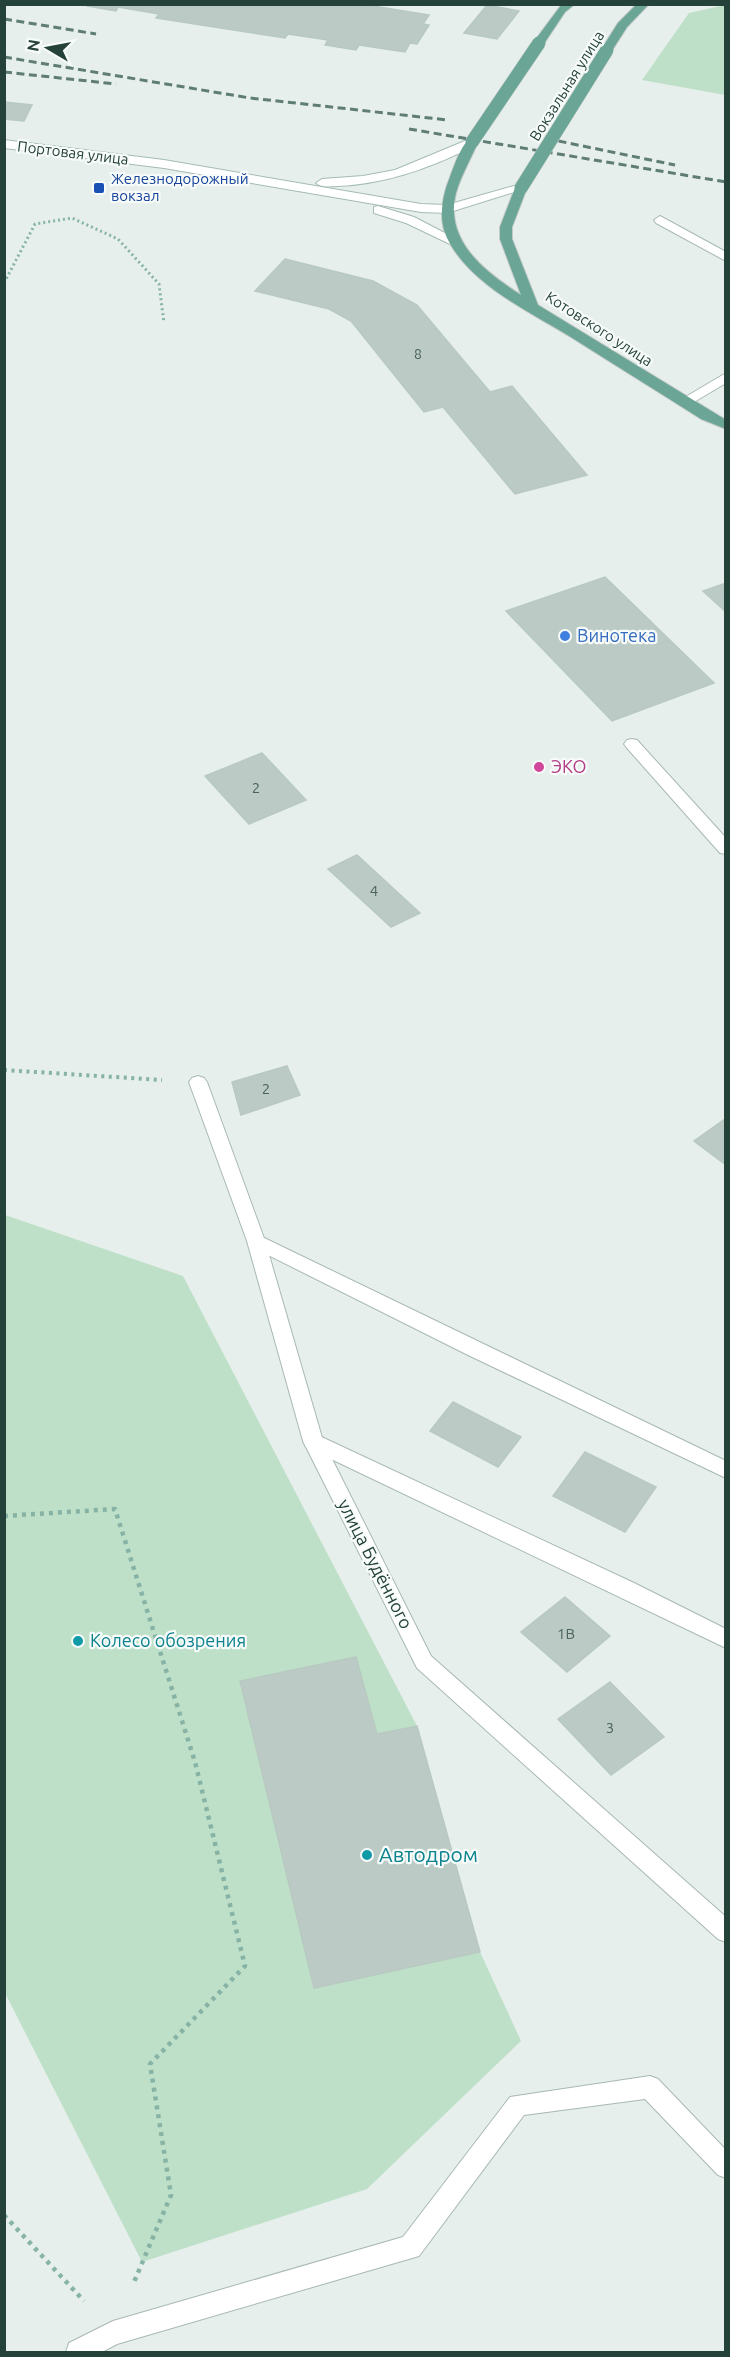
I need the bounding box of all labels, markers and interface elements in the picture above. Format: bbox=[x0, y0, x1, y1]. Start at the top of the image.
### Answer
north arrow bbox=[18, 18, 78, 78]
street label: Вокзальная улица bbox=[526, 28, 607, 144]
text: N bbox=[23, 38, 43, 53]
street label: Портовая улица bbox=[16, 137, 130, 168]
place label: Железнодорожный вокзал bbox=[111, 170, 249, 204]
marker: Железнодорожный вокзал bbox=[92, 181, 106, 195]
street label: Котовского улица bbox=[543, 288, 656, 369]
house number: 8 bbox=[414, 346, 422, 362]
place label: Винотека bbox=[577, 625, 657, 645]
marker: Винотека bbox=[558, 629, 572, 643]
place label: ЭКО bbox=[551, 756, 587, 776]
marker: ЭКО bbox=[532, 760, 546, 774]
house number: 2 bbox=[252, 779, 260, 796]
house number: 4 bbox=[370, 882, 378, 899]
house number: 2 bbox=[262, 1080, 270, 1097]
street label: улица Будённого bbox=[335, 1495, 417, 1632]
house number: 1В bbox=[557, 1625, 575, 1642]
place label: Колесо обозрения bbox=[90, 1630, 246, 1650]
marker: Колесо обозрения bbox=[71, 1634, 85, 1648]
house number: 3 bbox=[606, 1719, 614, 1736]
place label: Автодром bbox=[379, 1842, 478, 1866]
marker: Автодром bbox=[360, 1848, 374, 1862]

